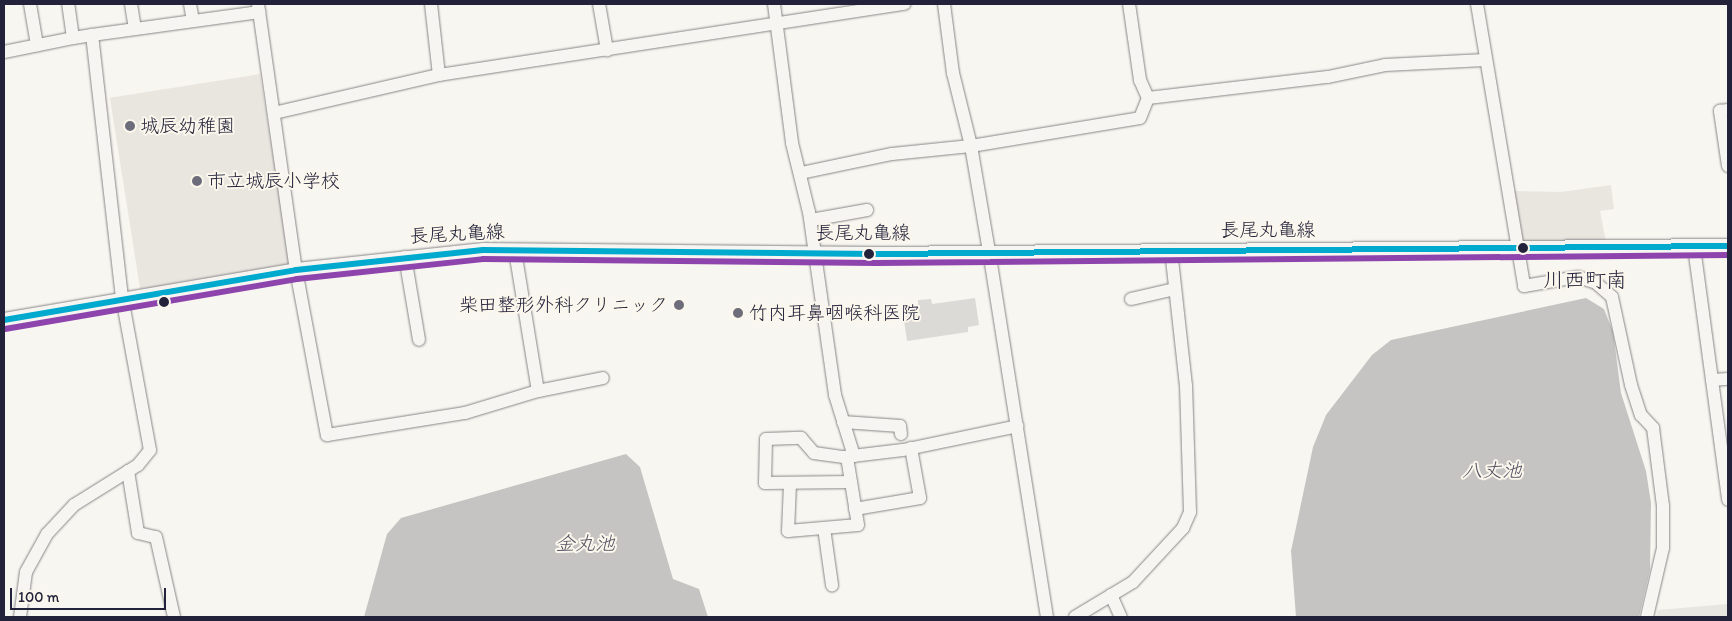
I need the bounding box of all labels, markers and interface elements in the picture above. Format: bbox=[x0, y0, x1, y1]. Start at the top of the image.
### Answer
place label: 城辰幼稚園 bbox=[140, 115, 235, 137]
marker: 城辰幼稚園 bbox=[124, 120, 136, 132]
place label: 市立城辰小学校 bbox=[207, 170, 340, 192]
marker: 市立城辰小学校 bbox=[191, 175, 203, 187]
street label: 長尾丸亀線 bbox=[1221, 219, 1315, 241]
street label: 長尾丸亀線 bbox=[409, 220, 505, 248]
street label: 長尾丸亀線 bbox=[816, 222, 910, 244]
unlabelled marker bbox=[1518, 243, 1528, 253]
unlabelled marker bbox=[864, 249, 874, 259]
district label: 川西町南 bbox=[1543, 267, 1627, 293]
place label: 柴田整形外科クリニック bbox=[459, 294, 668, 316]
unlabelled marker bbox=[159, 297, 169, 307]
marker: 柴田整形外科クリニック bbox=[672, 298, 686, 312]
place label: 竹内耳鼻咽喉科医院 bbox=[749, 302, 920, 324]
marker: 竹内耳鼻咽喉科医院 bbox=[731, 306, 745, 320]
water label: 八丈池 bbox=[1462, 458, 1522, 482]
water label: 金丸池 bbox=[555, 531, 615, 555]
scale bar bbox=[12, 578, 169, 610]
text: 100 m bbox=[18, 588, 59, 606]

